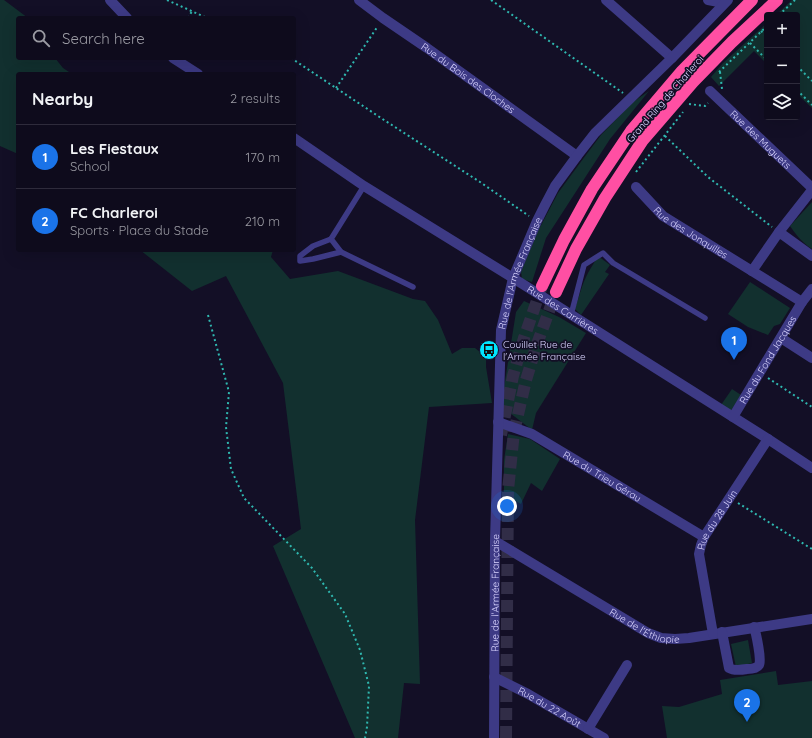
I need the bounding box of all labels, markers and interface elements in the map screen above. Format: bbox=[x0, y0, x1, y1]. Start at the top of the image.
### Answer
map controls bbox=[764, 12, 800, 120]
button: + bbox=[764, 12, 800, 48]
search box bbox=[16, 16, 296, 60]
icon: search bbox=[30, 27, 52, 49]
text: Search here bbox=[62, 29, 145, 48]
street label: Rue du Bois des Cloches bbox=[419, 39, 518, 116]
button: − bbox=[764, 48, 800, 84]
street label: Grand Ring de Charleroi bbox=[624, 53, 706, 145]
button: layers bbox=[764, 84, 800, 120]
text: Nearby bbox=[32, 88, 93, 109]
text: 2 results bbox=[230, 90, 280, 106]
street label: Rue des Muguets bbox=[727, 107, 794, 172]
text: Les Fiestaux bbox=[70, 139, 158, 158]
text: 1 bbox=[42, 149, 48, 165]
text: 170 m bbox=[245, 149, 280, 165]
text: School bbox=[70, 158, 110, 174]
text: FC Charleroi bbox=[70, 203, 158, 222]
street label: Rue des Jonquilles bbox=[651, 204, 731, 261]
text: 2 bbox=[41, 213, 49, 229]
text: 210 m bbox=[245, 213, 280, 229]
street label: Rue de l'Armée Française bbox=[495, 215, 545, 330]
text: Sports · Place du Stade bbox=[70, 222, 209, 238]
street label: Rue des Carrières bbox=[525, 282, 601, 337]
street label: Rue du Fond Jacques bbox=[736, 313, 799, 406]
pin: 1 bbox=[721, 327, 747, 360]
place label: Couillet Rue de l'Armée Française bbox=[503, 338, 586, 363]
bus stop icon: Couillet Rue de l'Armée Française bbox=[478, 339, 500, 361]
street label: Rue du Trieu Gérau bbox=[561, 448, 644, 505]
street label: Rue du 28 Juin bbox=[694, 487, 740, 551]
your location bbox=[497, 496, 517, 516]
street label: Rue de l'Armée Française bbox=[488, 534, 502, 652]
street label: Rue de l'Éthiopie bbox=[607, 605, 680, 646]
street label: Rue du 22 Août bbox=[516, 684, 584, 730]
pin: 2 bbox=[734, 689, 760, 722]

